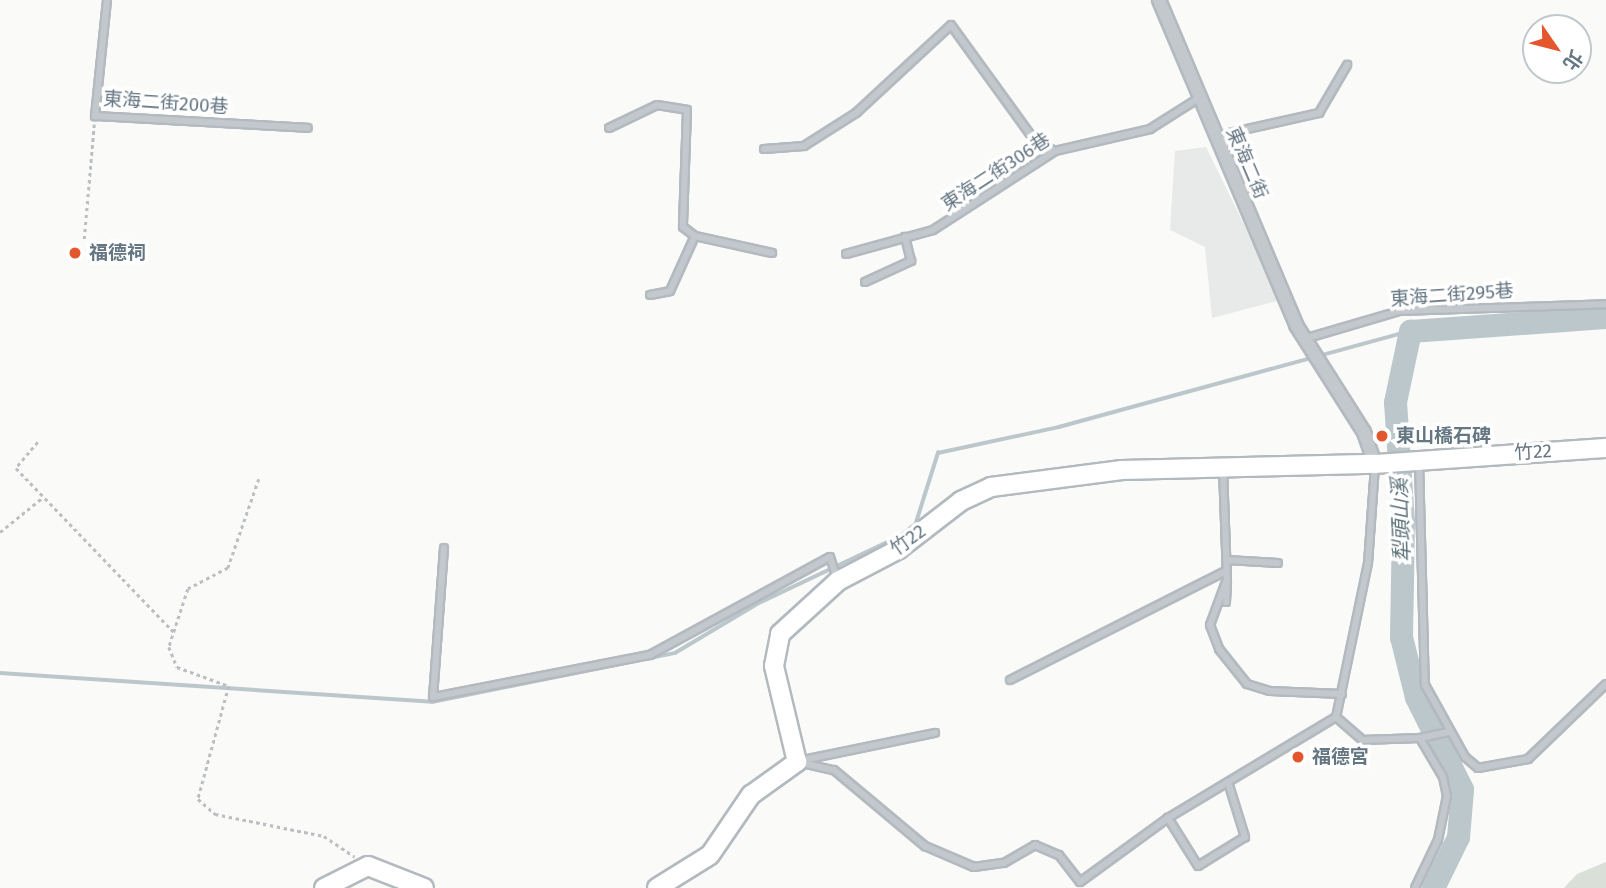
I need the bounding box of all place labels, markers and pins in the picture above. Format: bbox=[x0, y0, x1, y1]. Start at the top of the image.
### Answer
place label: 福德祠 bbox=[89, 242, 146, 264]
marker: 福德祠 bbox=[67, 245, 83, 261]
place label: 東山橋石碑 bbox=[1396, 425, 1491, 447]
marker: 東山橋石碑 bbox=[1374, 428, 1390, 444]
place label: 福德宮 bbox=[1312, 746, 1369, 768]
marker: 福德宮 bbox=[1290, 749, 1306, 765]

